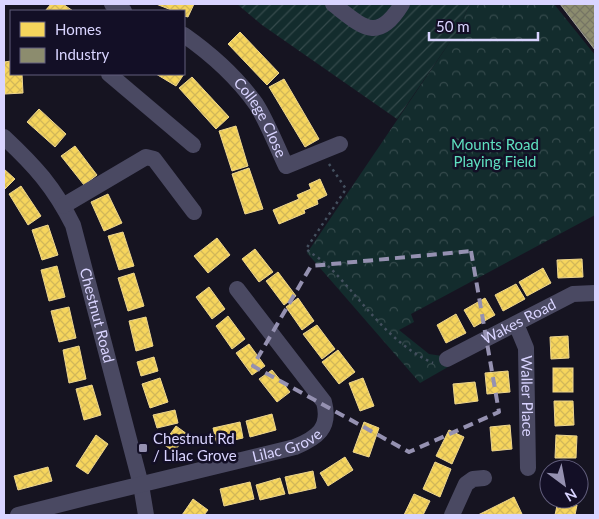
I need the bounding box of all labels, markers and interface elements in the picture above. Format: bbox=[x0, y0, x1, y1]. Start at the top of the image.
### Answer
legend bbox=[10, 10, 185, 75]
scale bar bbox=[429, 10, 538, 42]
text: 50 m bbox=[436, 17, 470, 35]
text: Homes bbox=[55, 20, 101, 38]
text: Industry bbox=[55, 45, 110, 63]
street label: College Close bbox=[231, 73, 291, 160]
park label: Mounts Road Playing Field bbox=[451, 135, 539, 170]
street label: Chestnut Road bbox=[77, 266, 119, 365]
street label: Wakes Road bbox=[478, 294, 559, 348]
street label: Waller Place bbox=[518, 355, 537, 437]
street label: Lilac Grove bbox=[250, 424, 325, 465]
place label: Chestnut Rd / Lilac Grove bbox=[153, 429, 237, 464]
marker: Chestnut Rd / Lilac Grove bbox=[137, 442, 149, 454]
north arrow bbox=[539, 459, 589, 509]
text: N bbox=[562, 485, 580, 506]

